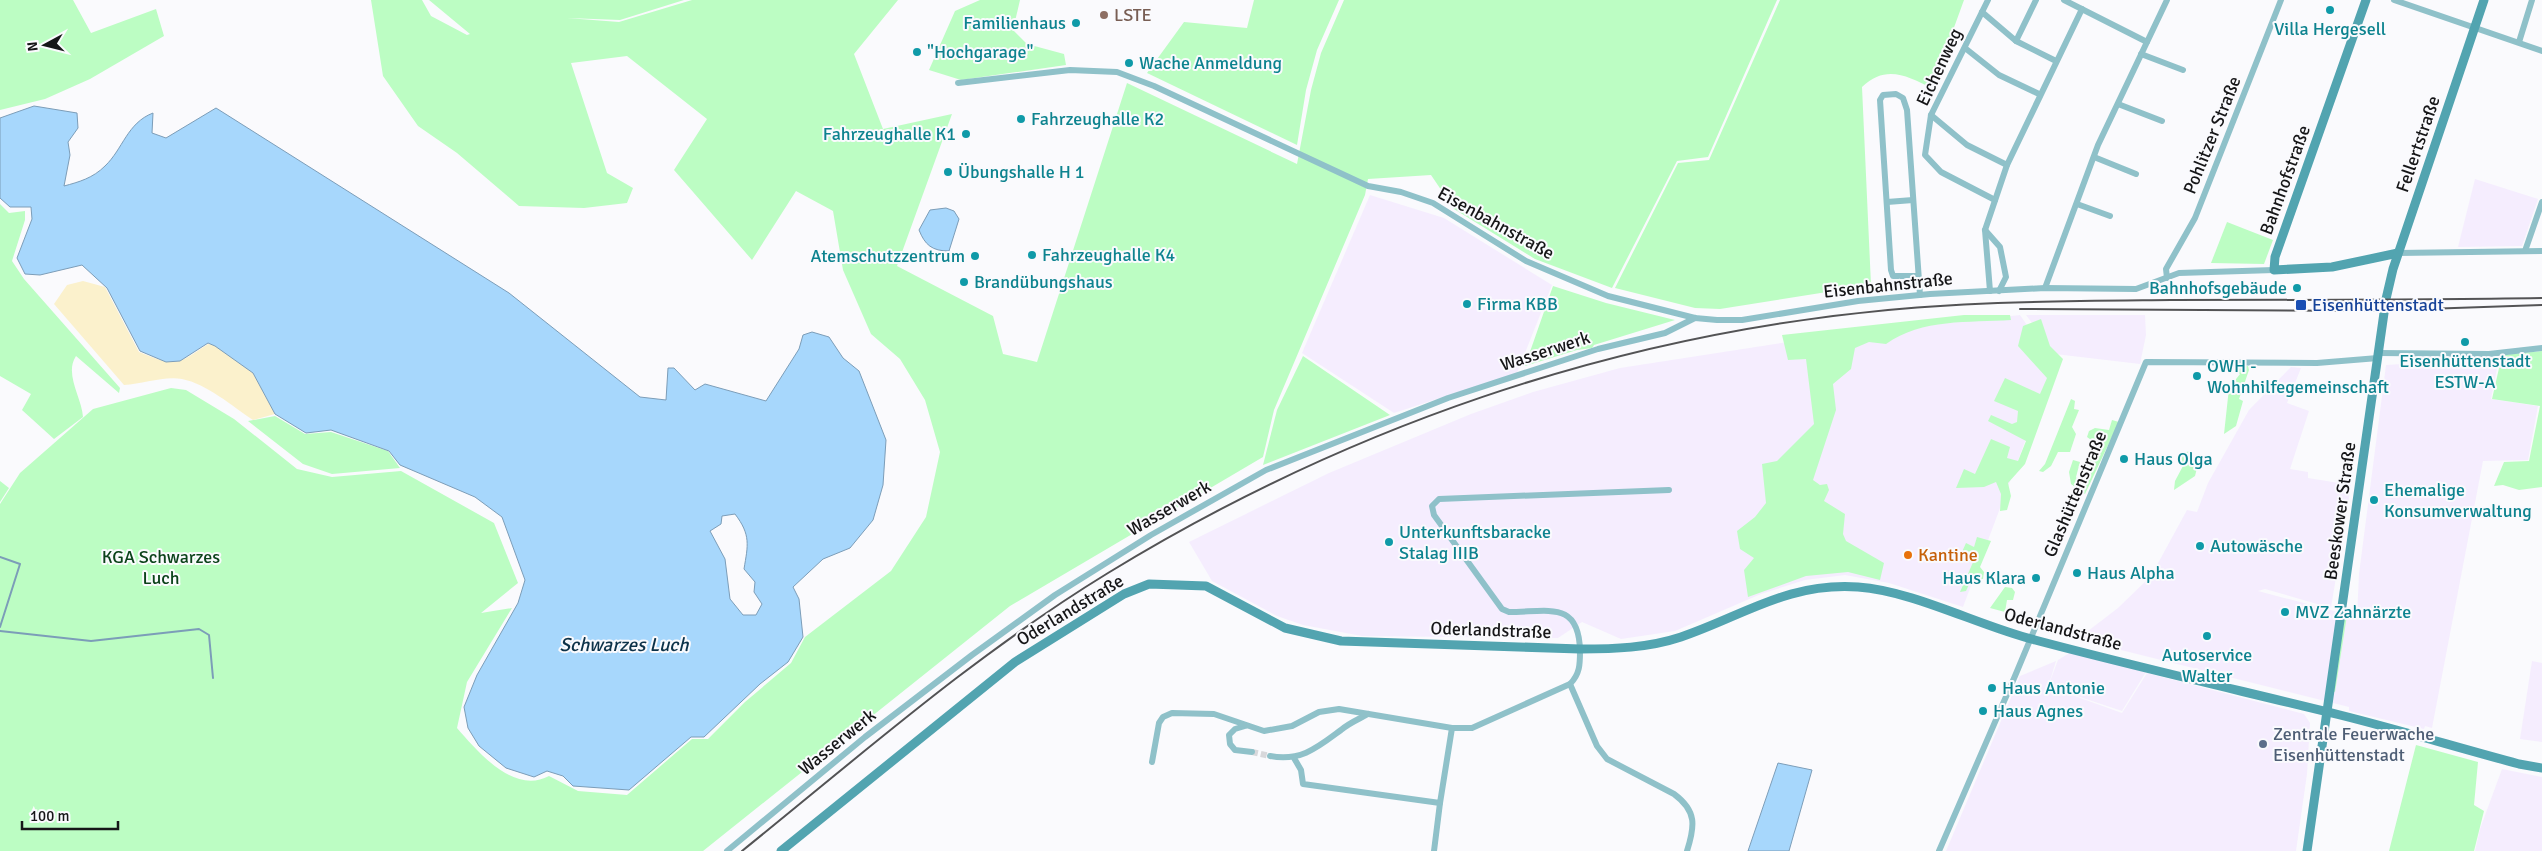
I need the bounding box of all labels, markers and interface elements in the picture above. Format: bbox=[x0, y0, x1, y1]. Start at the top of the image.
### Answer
place label: LSTE bbox=[1114, 4, 1152, 26]
marker: Villa Hergesell bbox=[2324, 4, 2336, 16]
marker: LSTE bbox=[1098, 9, 1110, 21]
place label: Familienhaus bbox=[963, 12, 1066, 34]
marker: Familienhaus bbox=[1070, 17, 1082, 29]
place label: Villa Hergesell bbox=[2274, 18, 2386, 40]
north arrow bbox=[20, 20, 70, 70]
street label: Eichenweg bbox=[1911, 25, 1967, 109]
text: N bbox=[24, 41, 42, 52]
place label: "Hochgarage" bbox=[927, 41, 1033, 63]
marker: "Hochgarage" bbox=[911, 46, 923, 58]
place label: Wache Anmeldung bbox=[1139, 52, 1282, 74]
marker: Wache Anmeldung bbox=[1123, 57, 1135, 69]
street label: Pohlitzer Straße bbox=[2178, 73, 2246, 197]
street label: Fellertstraße bbox=[2391, 93, 2445, 195]
place label: Fahrzeughalle K2 bbox=[1031, 108, 1164, 130]
marker: Fahrzeughalle K2 bbox=[1015, 113, 1027, 125]
street label: Bahnhofstraße bbox=[2255, 122, 2315, 238]
place label: Fahrzeughalle K1 bbox=[823, 123, 956, 145]
marker: Fahrzeughalle K1 bbox=[960, 128, 972, 140]
place label: Übungshalle H 1 bbox=[958, 161, 1085, 183]
marker: Übungshalle H 1 bbox=[942, 166, 954, 178]
street label: Eisenbahnstraße bbox=[1434, 182, 1558, 264]
place label: Fahrzeughalle K4 bbox=[1042, 244, 1175, 266]
place label: Atemschutzzentrum bbox=[810, 245, 965, 267]
marker: Fahrzeughalle K4 bbox=[1026, 249, 1038, 261]
marker: Atemschutzzentrum bbox=[969, 250, 981, 262]
street label: Eisenbahnstraße bbox=[1822, 267, 1954, 303]
place label: Brandübungshaus bbox=[974, 271, 1113, 293]
marker: Brandübungshaus bbox=[958, 276, 970, 288]
place label: Bahnhofsgebäude bbox=[2149, 277, 2287, 299]
marker: Bahnhofsgebäude bbox=[2291, 282, 2303, 294]
place label: Firma KBB bbox=[1477, 293, 1558, 315]
place label: Eisenhüttenstadt bbox=[2312, 294, 2444, 316]
marker: Firma KBB bbox=[1461, 298, 1473, 310]
marker: Eisenhüttenstadt bbox=[2294, 298, 2308, 312]
street label: Wasserwerk bbox=[1497, 326, 1593, 376]
marker: Eisenhüttenstadt ESTW-A bbox=[2459, 336, 2471, 348]
place label: Eisenhüttenstadt ESTW-A bbox=[2399, 350, 2531, 393]
place label: OWH - Wohnhilfegemeinschaft bbox=[2207, 355, 2389, 398]
marker: OWH - Wohnhilfegemeinschaft bbox=[2191, 370, 2203, 382]
street label: Glashüttenstraße bbox=[2039, 428, 2111, 560]
street label: Beeskower Straße bbox=[2319, 441, 2361, 581]
place label: Haus Olga bbox=[2134, 448, 2213, 470]
marker: Haus Olga bbox=[2118, 453, 2130, 465]
street label: Wasserwerk bbox=[1123, 475, 1215, 541]
place label: Ehemalige Konsumverwaltung bbox=[2384, 479, 2532, 522]
marker: Ehemalige Konsumverwaltung bbox=[2368, 494, 2380, 506]
place label: Unterkunftsbaracke Stalag IIIB bbox=[1399, 521, 1551, 564]
place label: Autowäsche bbox=[2210, 535, 2303, 557]
marker: Unterkunftsbaracke Stalag IIIB bbox=[1383, 536, 1395, 548]
marker: Autowäsche bbox=[2194, 540, 2206, 552]
place label: Kantine bbox=[1918, 544, 1978, 566]
park label: KGA Schwarzes Luch bbox=[102, 546, 220, 589]
marker: Kantine bbox=[1902, 549, 1914, 561]
place label: Haus Alpha bbox=[2087, 562, 2175, 584]
place label: Haus Klara bbox=[1942, 567, 2026, 589]
marker: Haus Alpha bbox=[2071, 567, 2083, 579]
street label: Oderlandstraße bbox=[1013, 569, 1127, 651]
marker: Haus Klara bbox=[2030, 572, 2042, 584]
place label: MVZ Zahnärzte bbox=[2295, 601, 2411, 623]
street label: Oderlandstraße bbox=[2002, 603, 2124, 655]
marker: MVZ Zahnärzte bbox=[2279, 606, 2291, 618]
street label: Oderlandstraße bbox=[1430, 617, 1552, 643]
marker: Autoservice Walter bbox=[2201, 630, 2213, 642]
water label: Schwarzes Luch bbox=[559, 633, 689, 657]
place label: Autoservice Walter bbox=[2162, 644, 2252, 687]
place label: Haus Antonie bbox=[2002, 677, 2105, 699]
marker: Haus Antonie bbox=[1986, 682, 1998, 694]
place label: Haus Agnes bbox=[1993, 700, 2083, 722]
street label: Wasserwerk bbox=[794, 704, 880, 780]
marker: Haus Agnes bbox=[1977, 705, 1989, 717]
place label: Zentrale Feuerwache Eisenhüttenstadt bbox=[2273, 723, 2434, 766]
marker: Zentrale Feuerwache Eisenhüttenstadt bbox=[2257, 738, 2269, 750]
scale bar bbox=[22, 798, 119, 830]
text: 100 m bbox=[30, 807, 70, 825]

